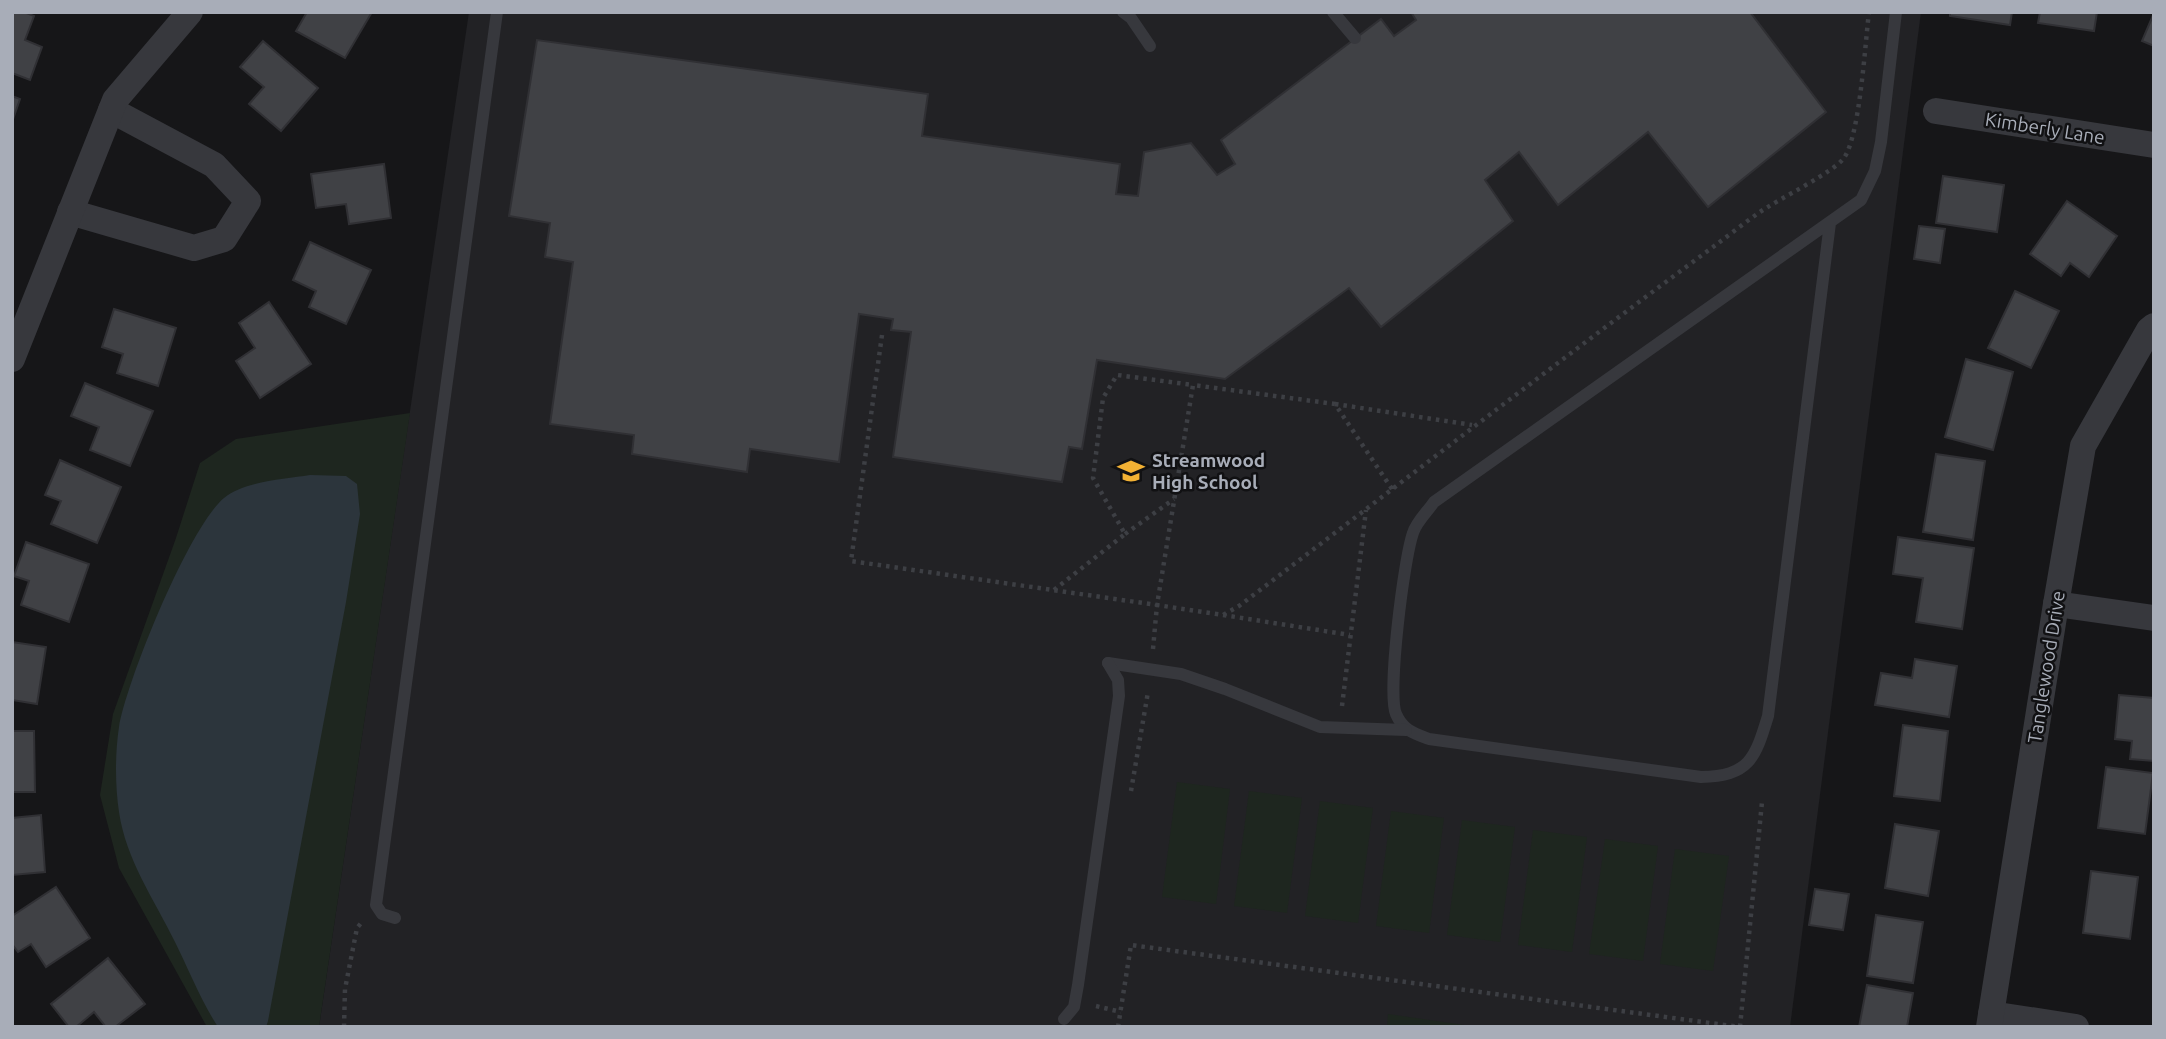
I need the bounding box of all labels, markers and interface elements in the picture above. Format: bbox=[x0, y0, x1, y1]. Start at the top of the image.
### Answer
street label: Kimberly Lane bbox=[1984, 108, 2106, 148]
place label: Streamwood High School bbox=[1152, 449, 1265, 493]
school or university icon: Streamwood High School bbox=[1116, 456, 1146, 486]
street label: Tanglewood Drive bbox=[2023, 589, 2069, 745]

